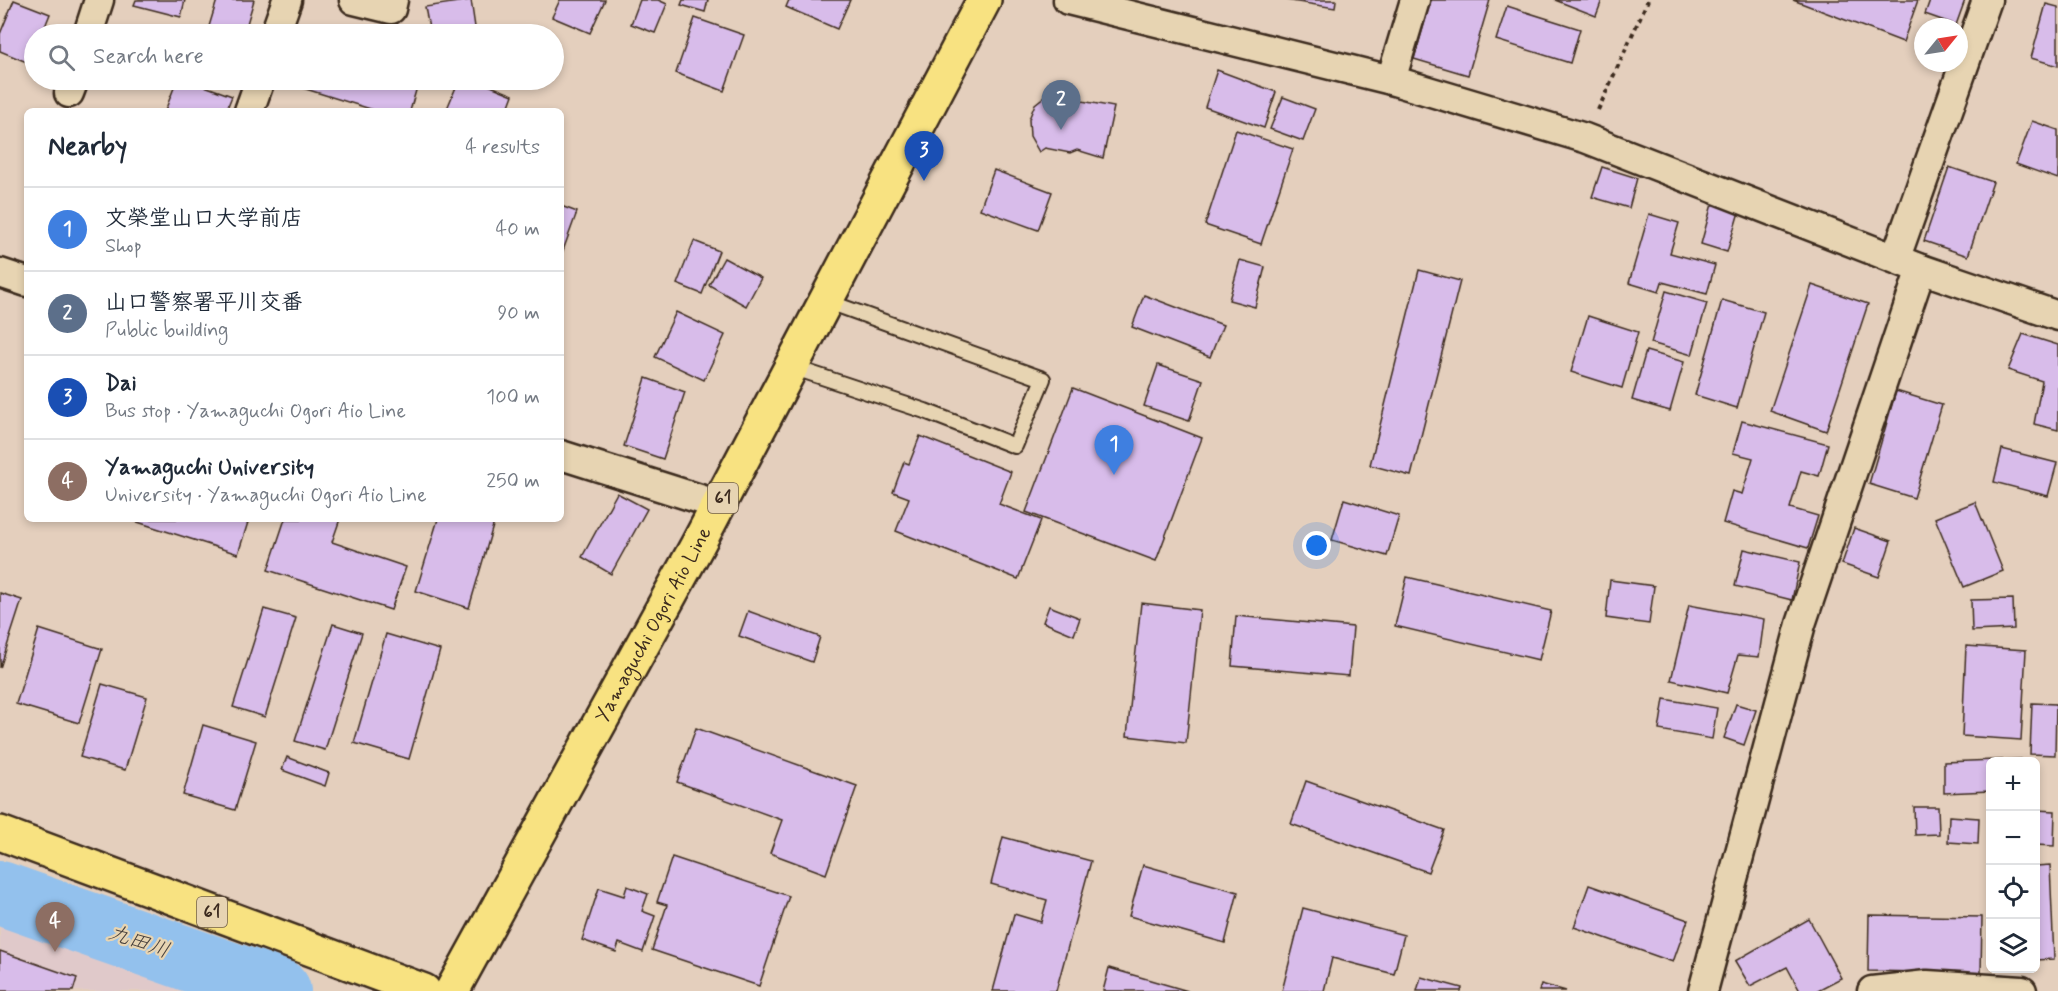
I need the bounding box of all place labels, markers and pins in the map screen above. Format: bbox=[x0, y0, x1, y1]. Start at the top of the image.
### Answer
pin: 2 bbox=[1042, 80, 1080, 130]
pin: 3 bbox=[904, 132, 944, 181]
pin: 1 bbox=[1094, 426, 1134, 475]
pin: 4 bbox=[36, 902, 74, 952]

